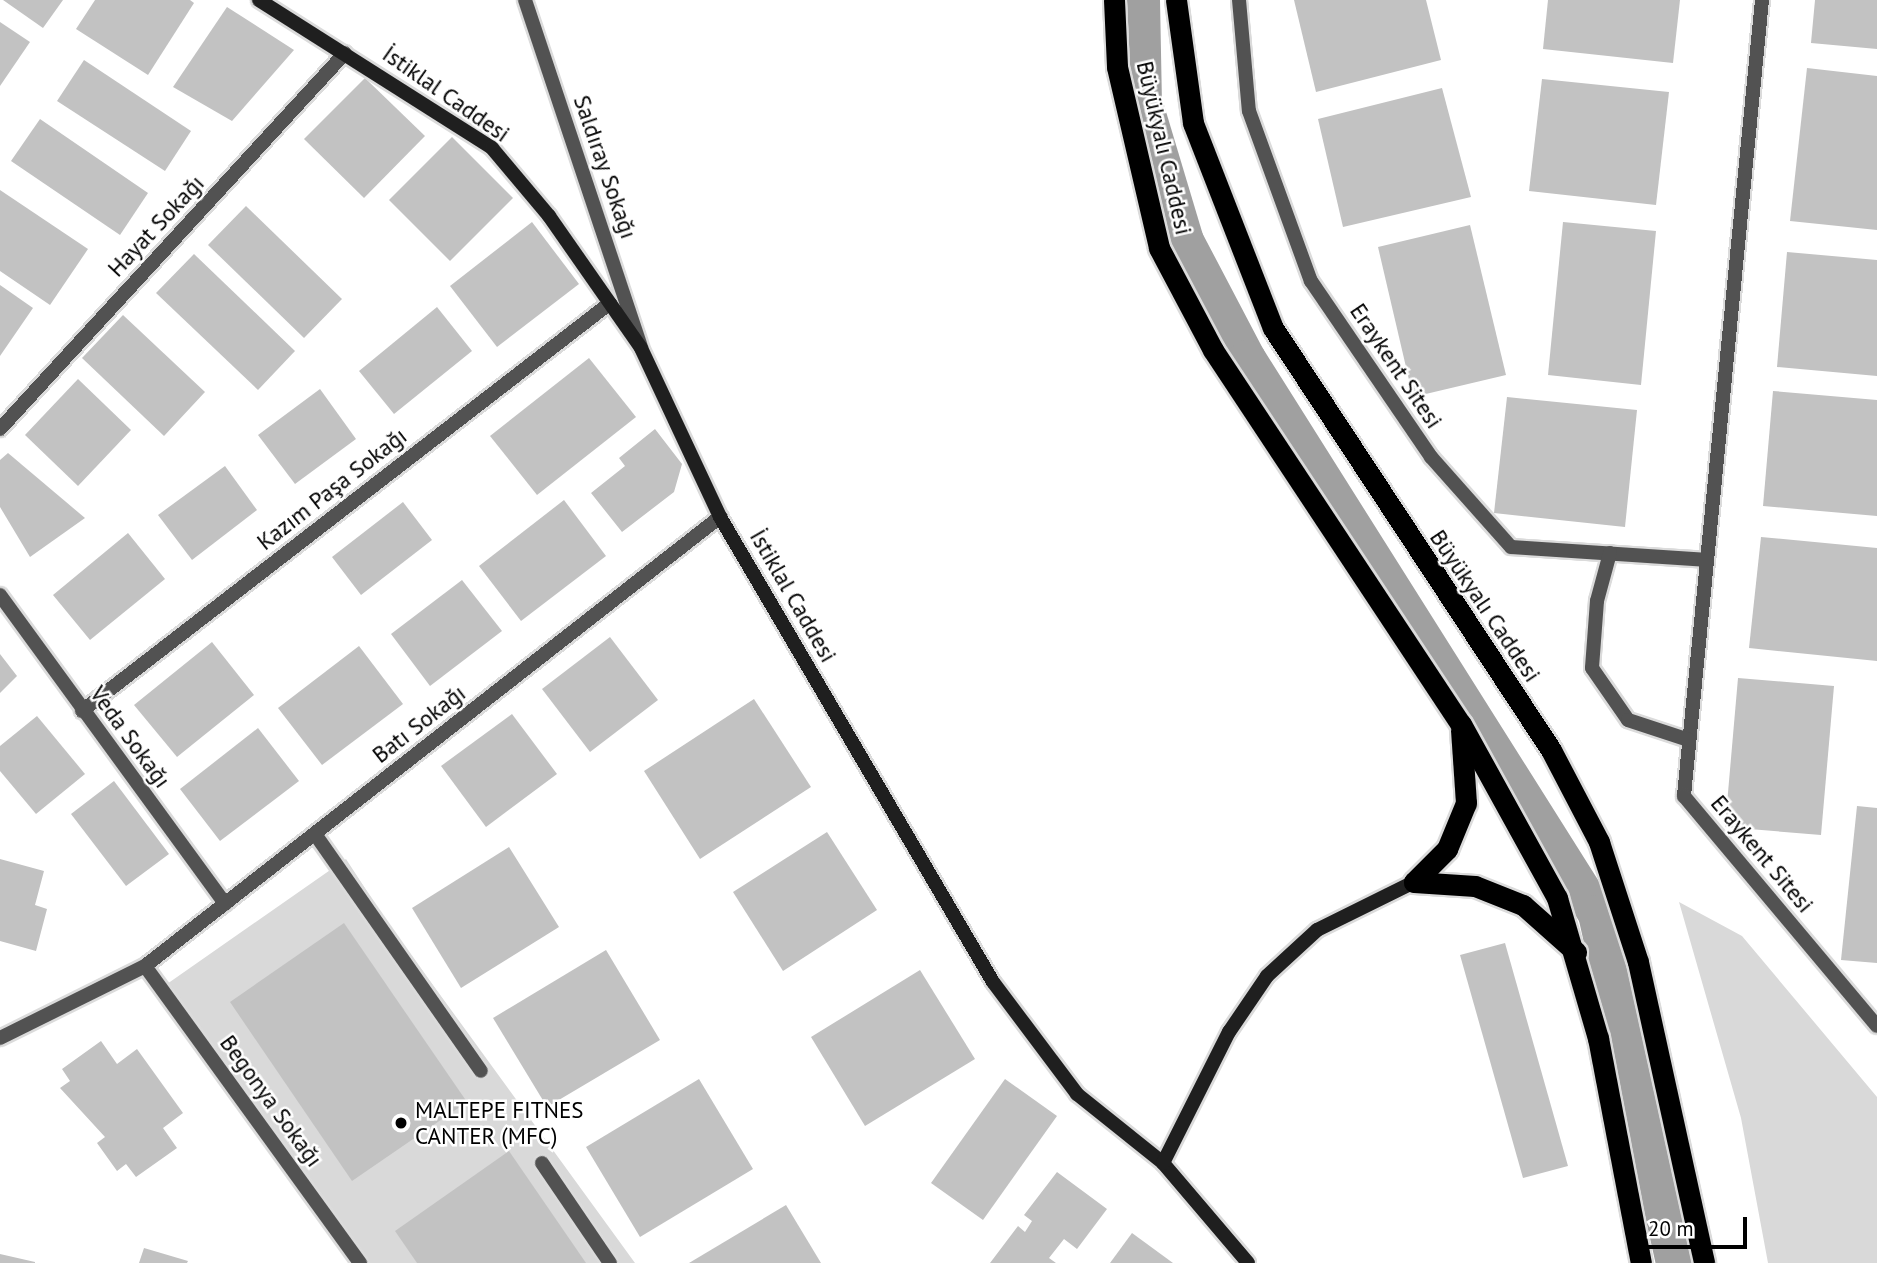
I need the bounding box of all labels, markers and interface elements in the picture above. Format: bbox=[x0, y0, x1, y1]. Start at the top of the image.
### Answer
street label: İstiklal Caddesi bbox=[377, 40, 515, 148]
street label: Büyükyalı Caddesi bbox=[1131, 58, 1197, 238]
street label: Saldıray Sokağı bbox=[567, 91, 643, 243]
street label: Hayat Sokağı bbox=[102, 170, 210, 282]
street label: Eraykent Sitesi bbox=[1344, 298, 1448, 434]
street label: Kazım Paşa Sokağı bbox=[252, 422, 412, 556]
street label: İstiklal Caddesi bbox=[744, 525, 842, 667]
street label: Büyükyalı Caddesi bbox=[1424, 525, 1546, 687]
street label: Batı Sokağı bbox=[367, 679, 471, 769]
street label: Veda Sokağı bbox=[84, 681, 176, 793]
street label: Eraykent Sitesi bbox=[1705, 790, 1819, 918]
street label: Begonya Sokağı bbox=[214, 1030, 328, 1172]
place label: MALTEPE FITNES CANTER (MFC) bbox=[415, 1096, 584, 1150]
marker: MALTEPE FITNES CANTER (MFC) bbox=[393, 1115, 409, 1131]
scale bar bbox=[1639, 1204, 1751, 1248]
text: 20 m bbox=[1648, 1215, 1694, 1242]

